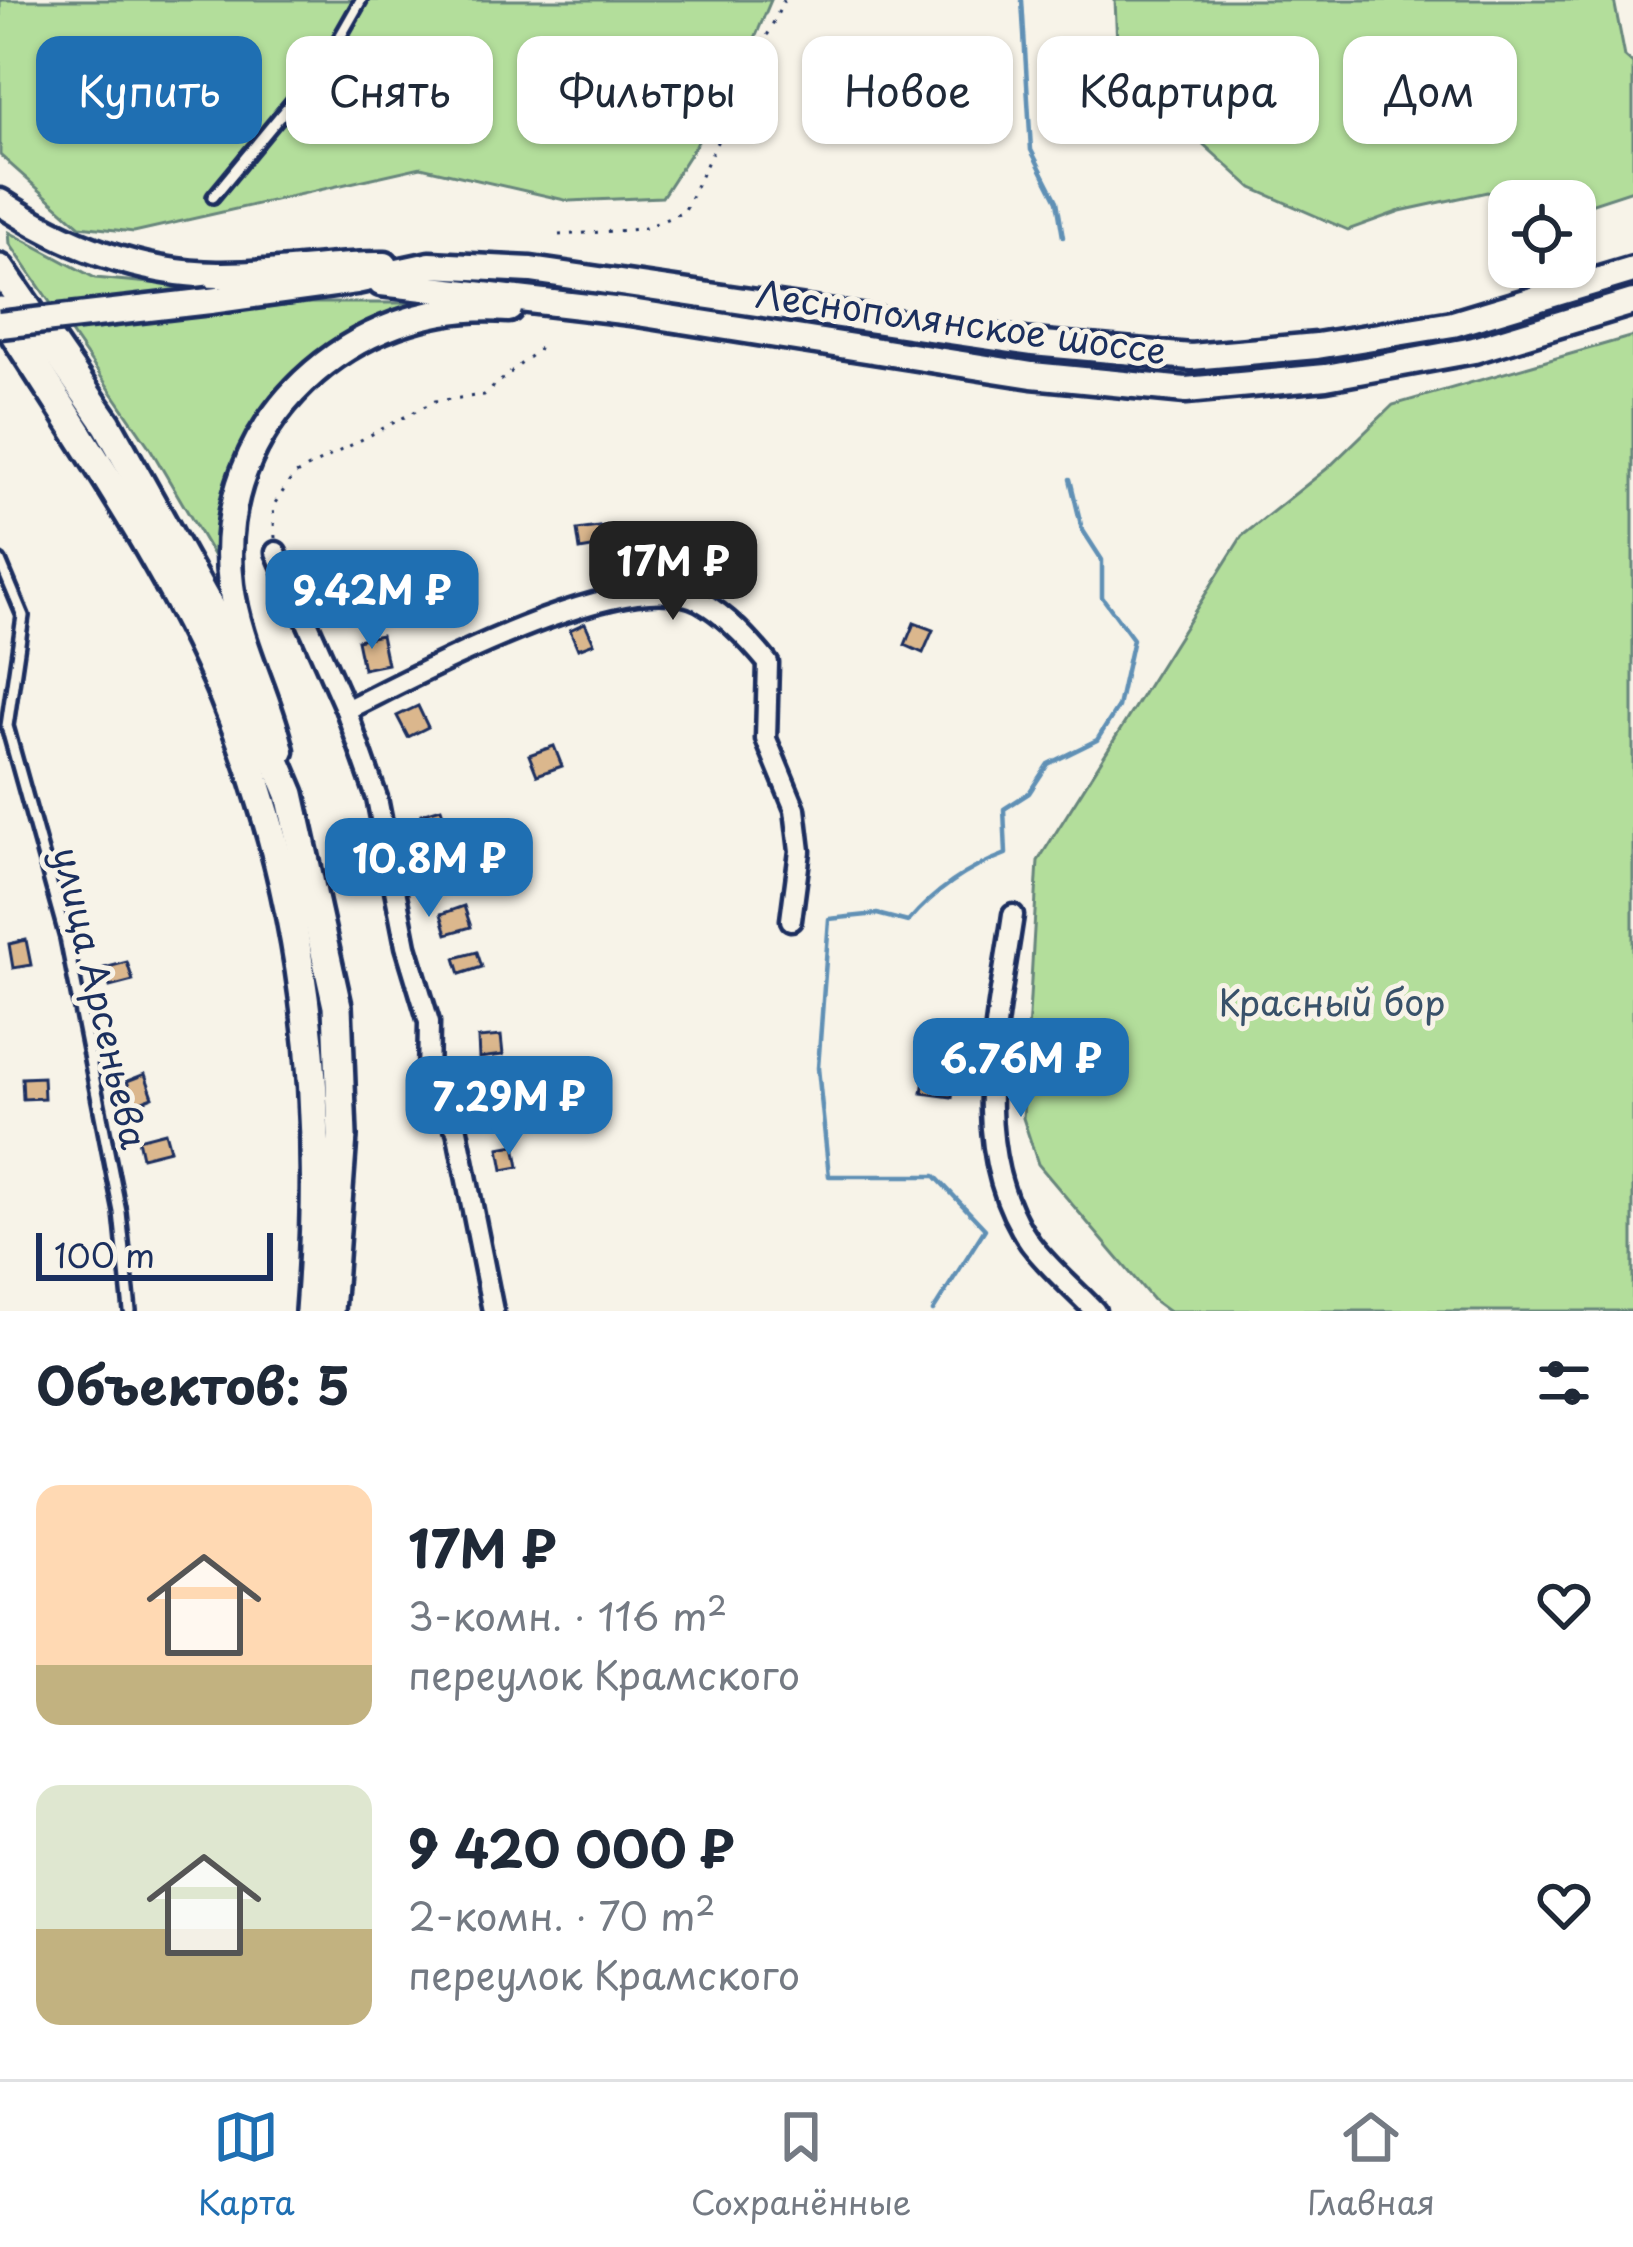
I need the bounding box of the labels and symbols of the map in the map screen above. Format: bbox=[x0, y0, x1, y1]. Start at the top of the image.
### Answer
street label: Леснополянское шоссе bbox=[753, 266, 1170, 377]
pin: 17M ₽ bbox=[589, 521, 757, 623]
pin: 9.42M ₽ bbox=[261, 550, 483, 652]
pin: 10.8M ₽ bbox=[318, 818, 540, 920]
street label: улица Арсеньева bbox=[41, 841, 163, 1154]
park label: Красный бор bbox=[1219, 974, 1445, 1028]
pin: 6.76M ₽ bbox=[910, 1018, 1132, 1120]
pin: 7.29M ₽ bbox=[398, 1056, 620, 1158]
scale bar bbox=[36, 1227, 273, 1280]

